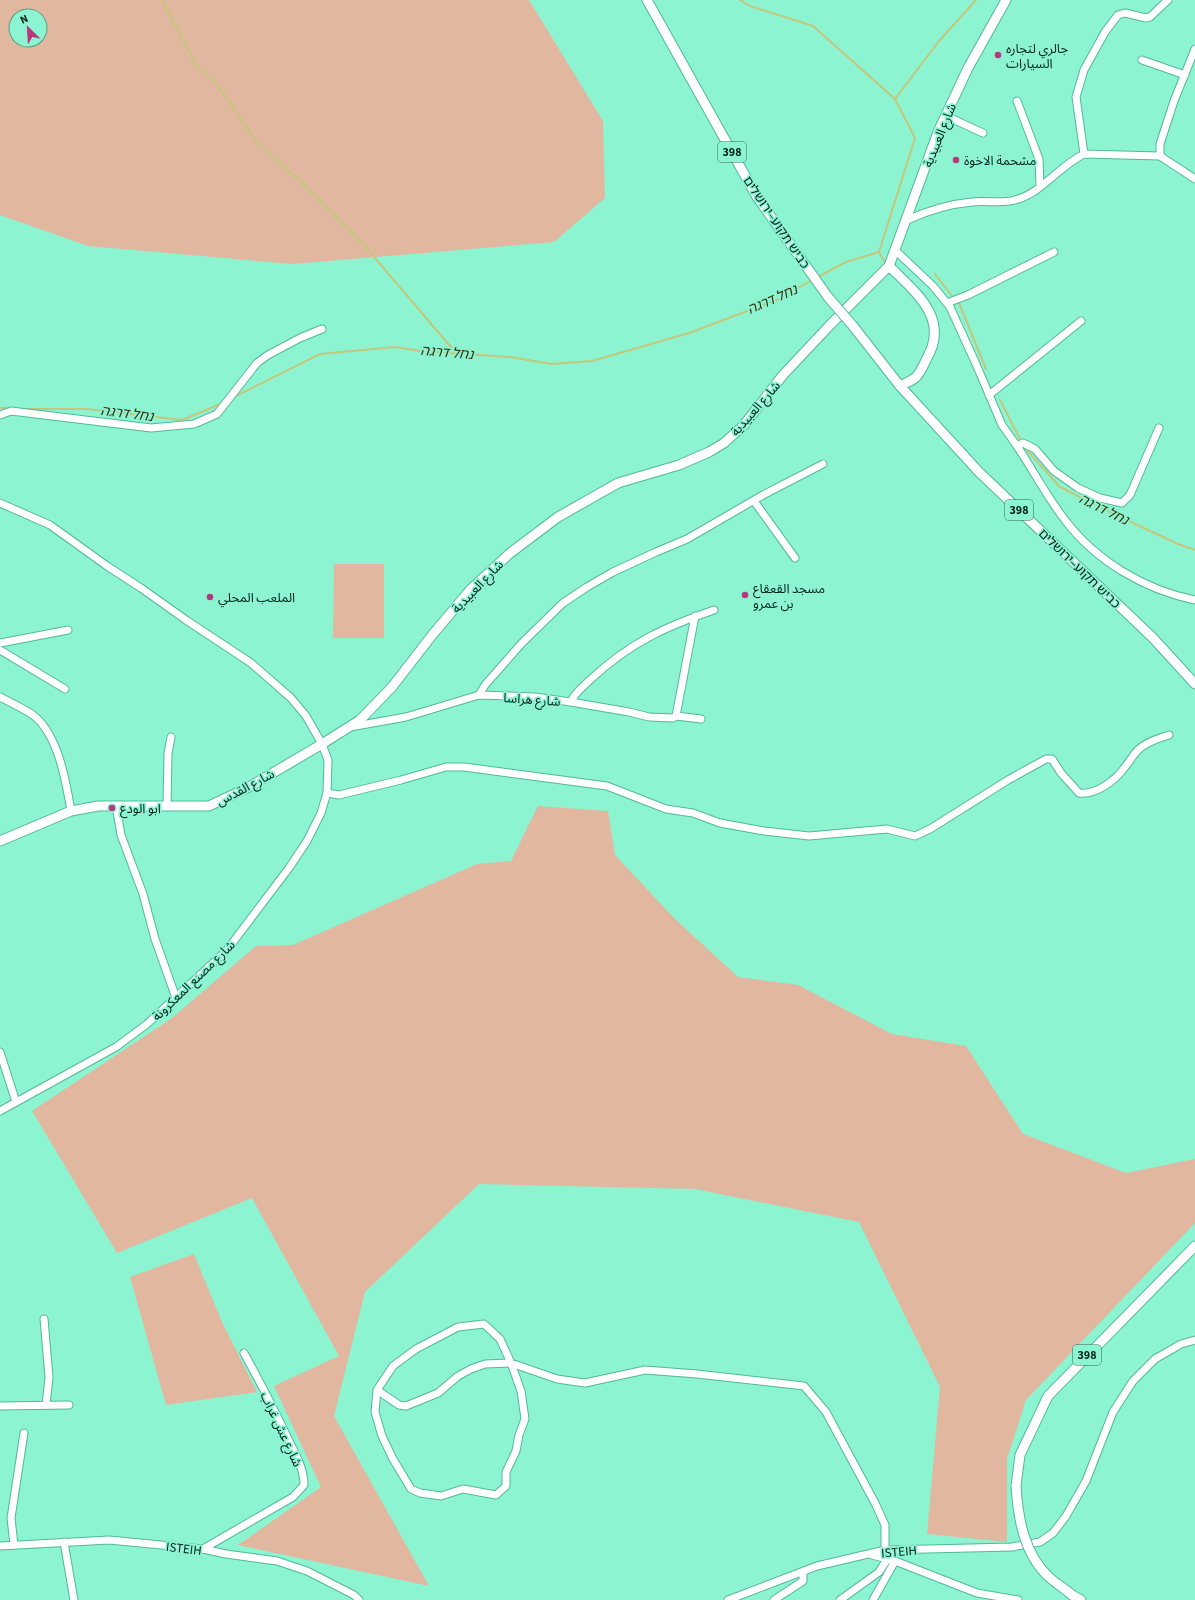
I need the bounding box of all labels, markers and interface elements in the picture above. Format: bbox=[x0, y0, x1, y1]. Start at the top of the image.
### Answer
north arrow bbox=[8, 8, 48, 48]
text: N bbox=[17, 11, 30, 28]
place label: جالري لتجاره السيارات bbox=[1006, 40, 1069, 73]
marker: جالري لتجاره السيارات bbox=[993, 50, 1003, 60]
street label: شارع العبيدية bbox=[919, 101, 962, 170]
road number: 398 bbox=[718, 142, 746, 162]
place label: مشحمة الاخوة bbox=[964, 152, 1036, 170]
marker: مشحمة الاخوة bbox=[951, 155, 961, 165]
street label: כביש תקוע–ירושלים bbox=[739, 173, 814, 273]
water label: נחל דרגה bbox=[744, 279, 802, 320]
water label: נחל דרגה bbox=[420, 341, 476, 365]
street label: شارع العبيدية bbox=[727, 377, 785, 441]
water label: נחל דרגה bbox=[99, 401, 156, 427]
water label: נחל דרגה bbox=[1075, 489, 1133, 531]
road number: 398 bbox=[1005, 500, 1033, 520]
street label: כביש תקוע–ירושלים bbox=[1034, 525, 1125, 613]
street label: شارع العبيدية bbox=[448, 556, 508, 618]
place label: مسجد القعقاع بن عمرو bbox=[753, 580, 825, 613]
place label: الملعب المحلي bbox=[218, 589, 295, 608]
marker: مسجد القعقاع بن عمرو bbox=[740, 590, 750, 600]
marker: الملعب المحلي bbox=[205, 592, 215, 602]
street label: شارع هراسا bbox=[503, 689, 561, 712]
street label: شارع القدس bbox=[213, 765, 278, 812]
place label: ابو الودع bbox=[120, 800, 161, 819]
marker: ابو الودع bbox=[107, 803, 117, 813]
street label: شارع مصنع المعكرونة bbox=[148, 936, 240, 1026]
road number: 398 bbox=[1073, 1345, 1101, 1365]
street label: شارع عش غراب bbox=[255, 1389, 306, 1470]
street label: ISTEIH bbox=[165, 1538, 203, 1560]
street label: ISTEIH bbox=[880, 1541, 918, 1563]

